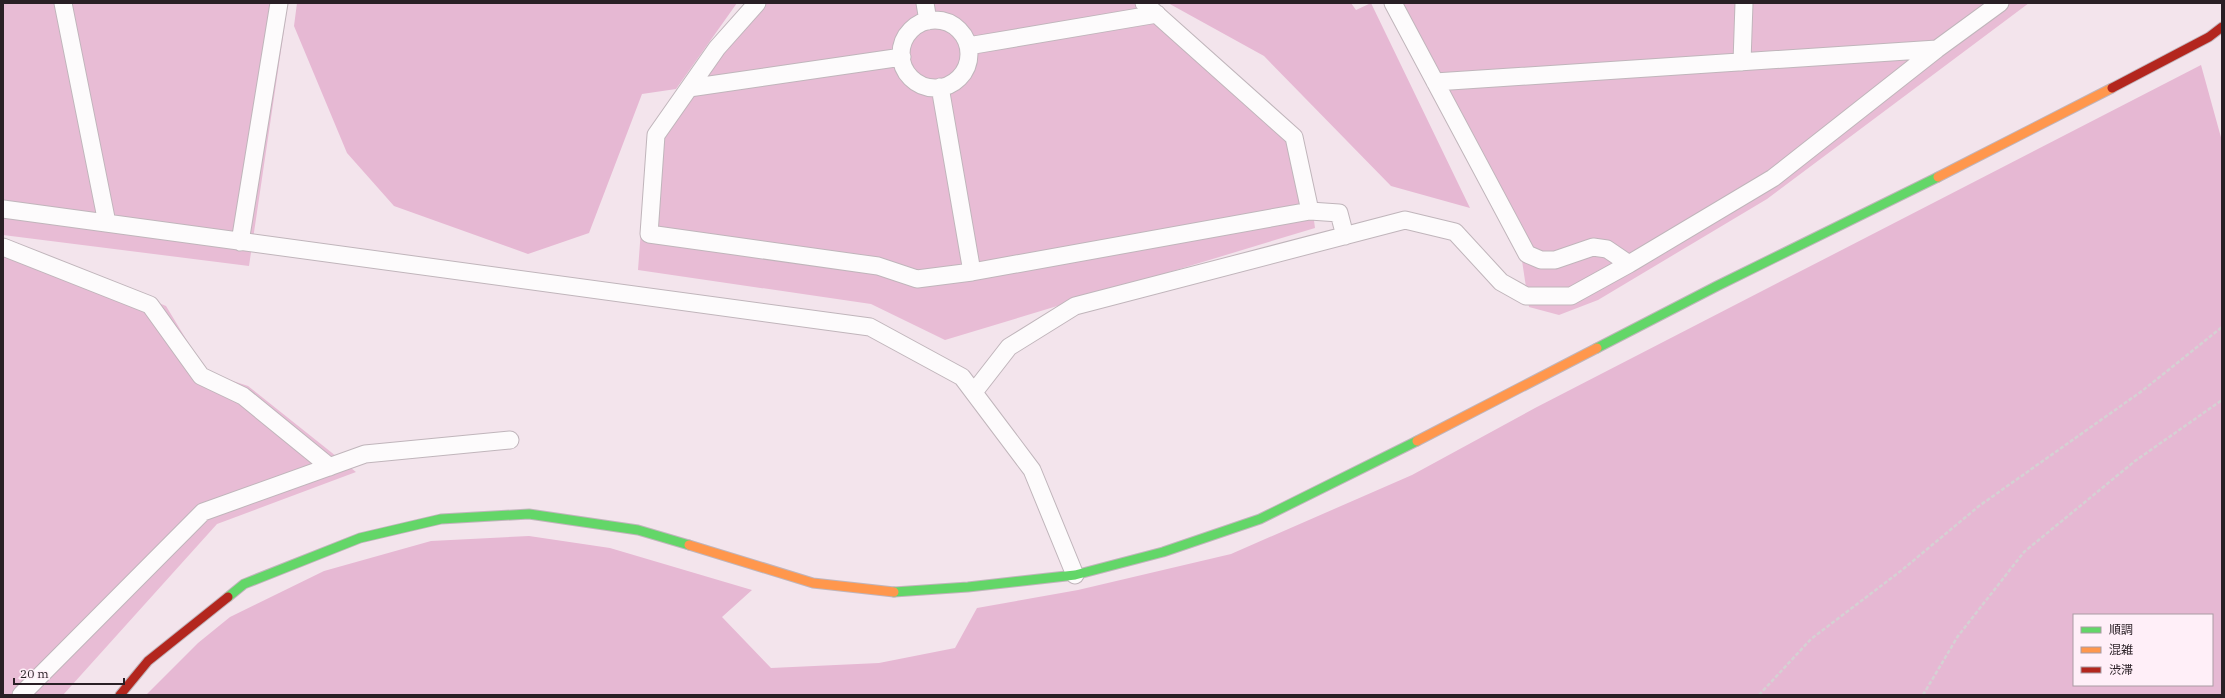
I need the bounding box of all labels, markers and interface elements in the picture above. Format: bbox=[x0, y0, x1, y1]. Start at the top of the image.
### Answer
legend bbox=[2073, 614, 2213, 686]
text: 順調 bbox=[2109, 622, 2133, 637]
text: 混雑 bbox=[2109, 642, 2133, 657]
scale bar bbox=[14, 660, 124, 686]
text: 渋滞 bbox=[2109, 662, 2133, 677]
text: 20 m bbox=[20, 666, 49, 681]

